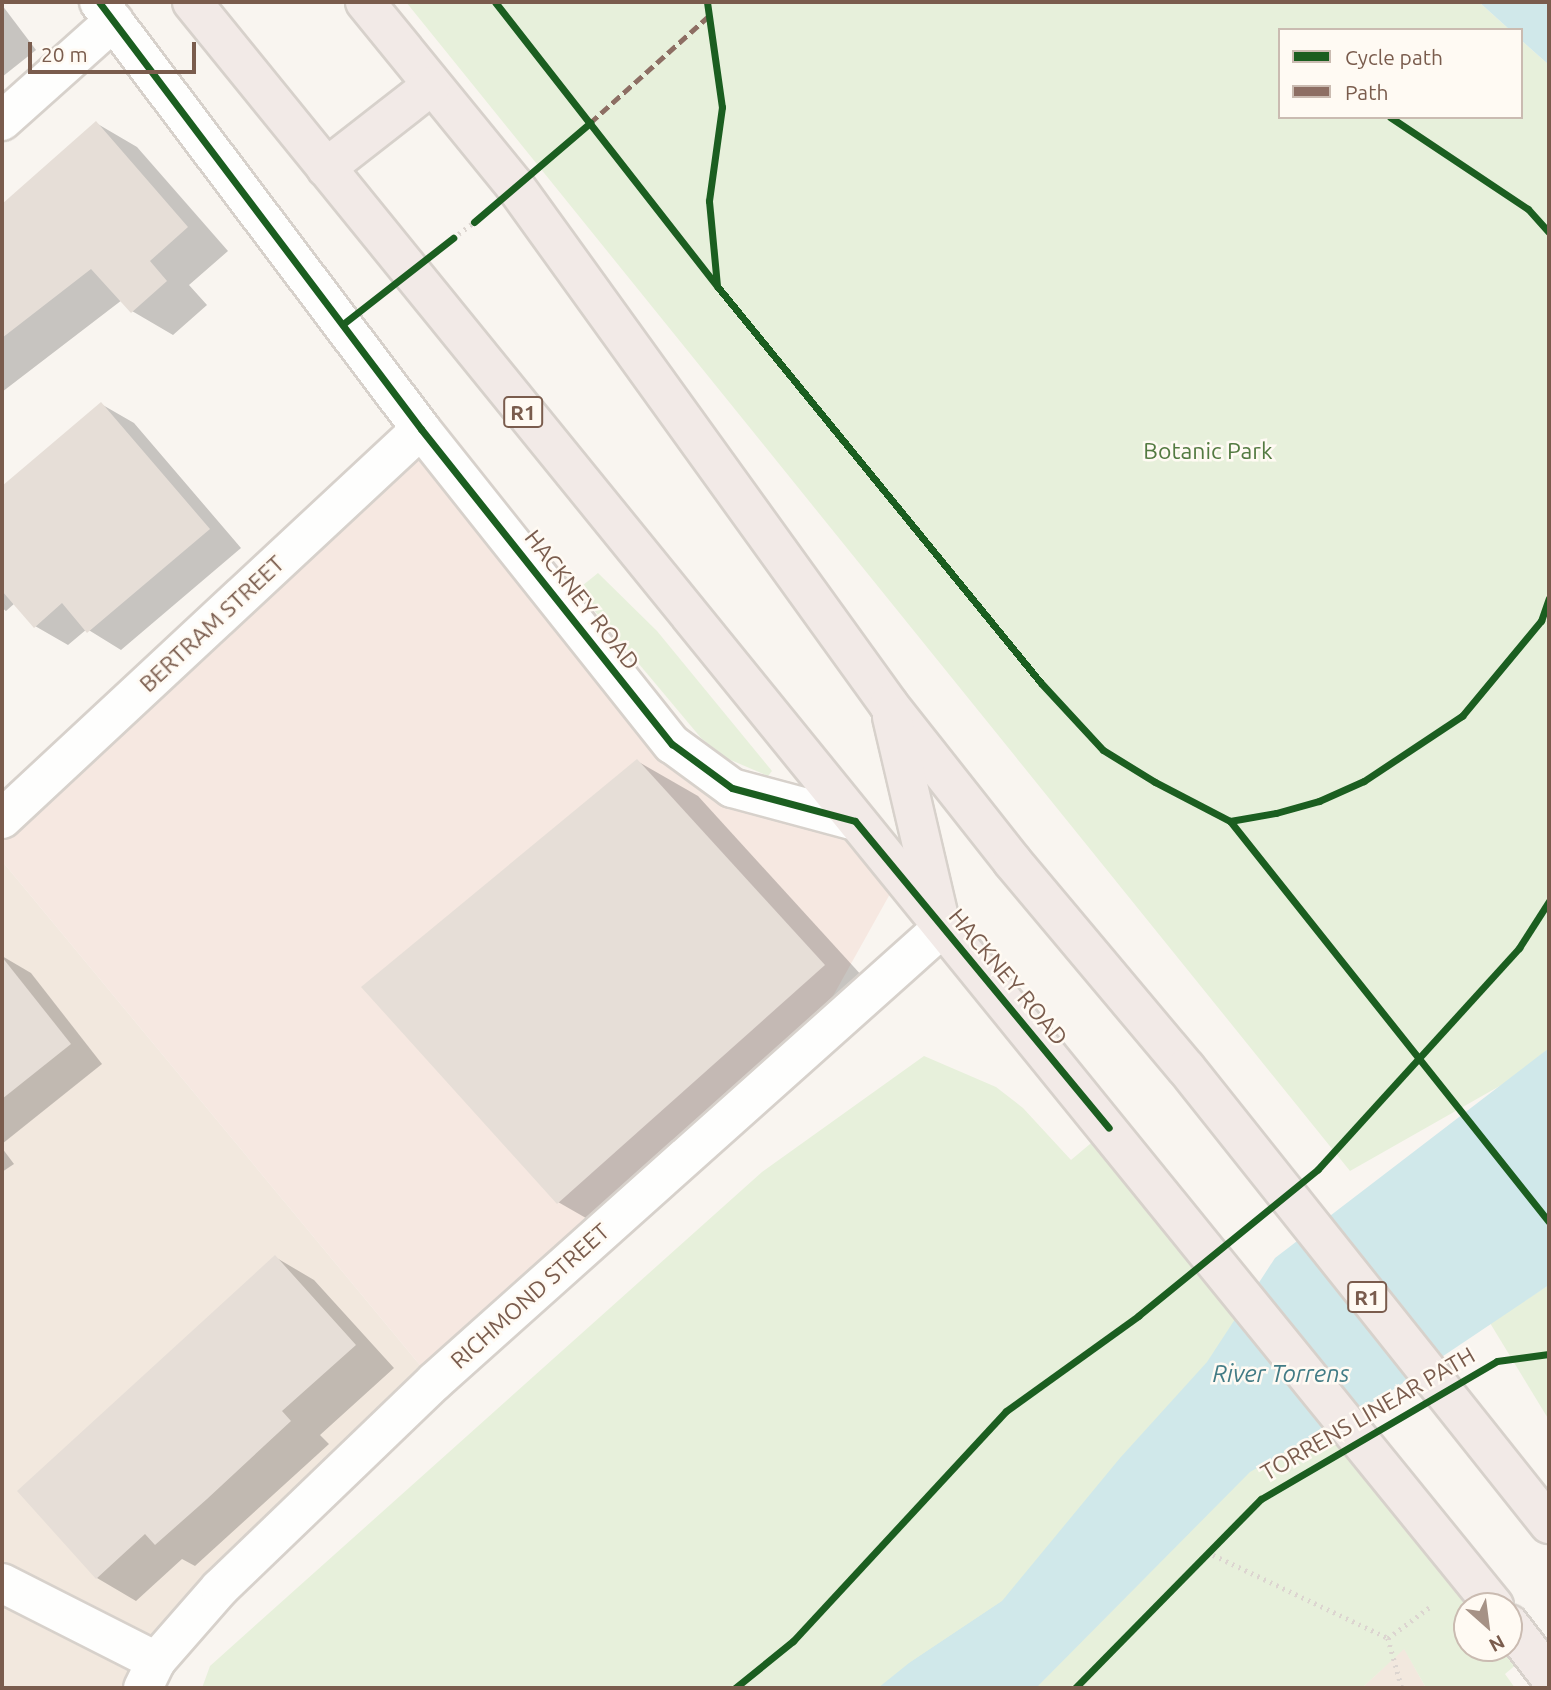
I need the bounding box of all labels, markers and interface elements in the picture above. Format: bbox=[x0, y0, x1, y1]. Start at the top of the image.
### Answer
scale bar bbox=[32, 28, 200, 72]
legend bbox=[1278, 28, 1523, 119]
text: 20 m bbox=[41, 42, 88, 66]
text: Cycle path bbox=[1345, 45, 1443, 69]
text: Path bbox=[1345, 80, 1388, 104]
road number: R1 bbox=[502, 394, 544, 430]
park label: Botanic Park bbox=[1143, 437, 1273, 465]
street label: HACKNEY ROAD bbox=[519, 525, 645, 675]
street label: BERTRAM STREET bbox=[134, 550, 290, 698]
street label: HACKNEY ROAD bbox=[943, 903, 1073, 1051]
street label: RICHMOND STREET bbox=[445, 1218, 615, 1374]
road number: R1 bbox=[1346, 1280, 1388, 1314]
street label: TORRENS LINEAR PATH bbox=[1256, 1341, 1480, 1487]
water label: River Torrens bbox=[1212, 1360, 1350, 1388]
north arrow bbox=[1453, 1592, 1523, 1662]
text: N bbox=[1485, 1631, 1508, 1657]

